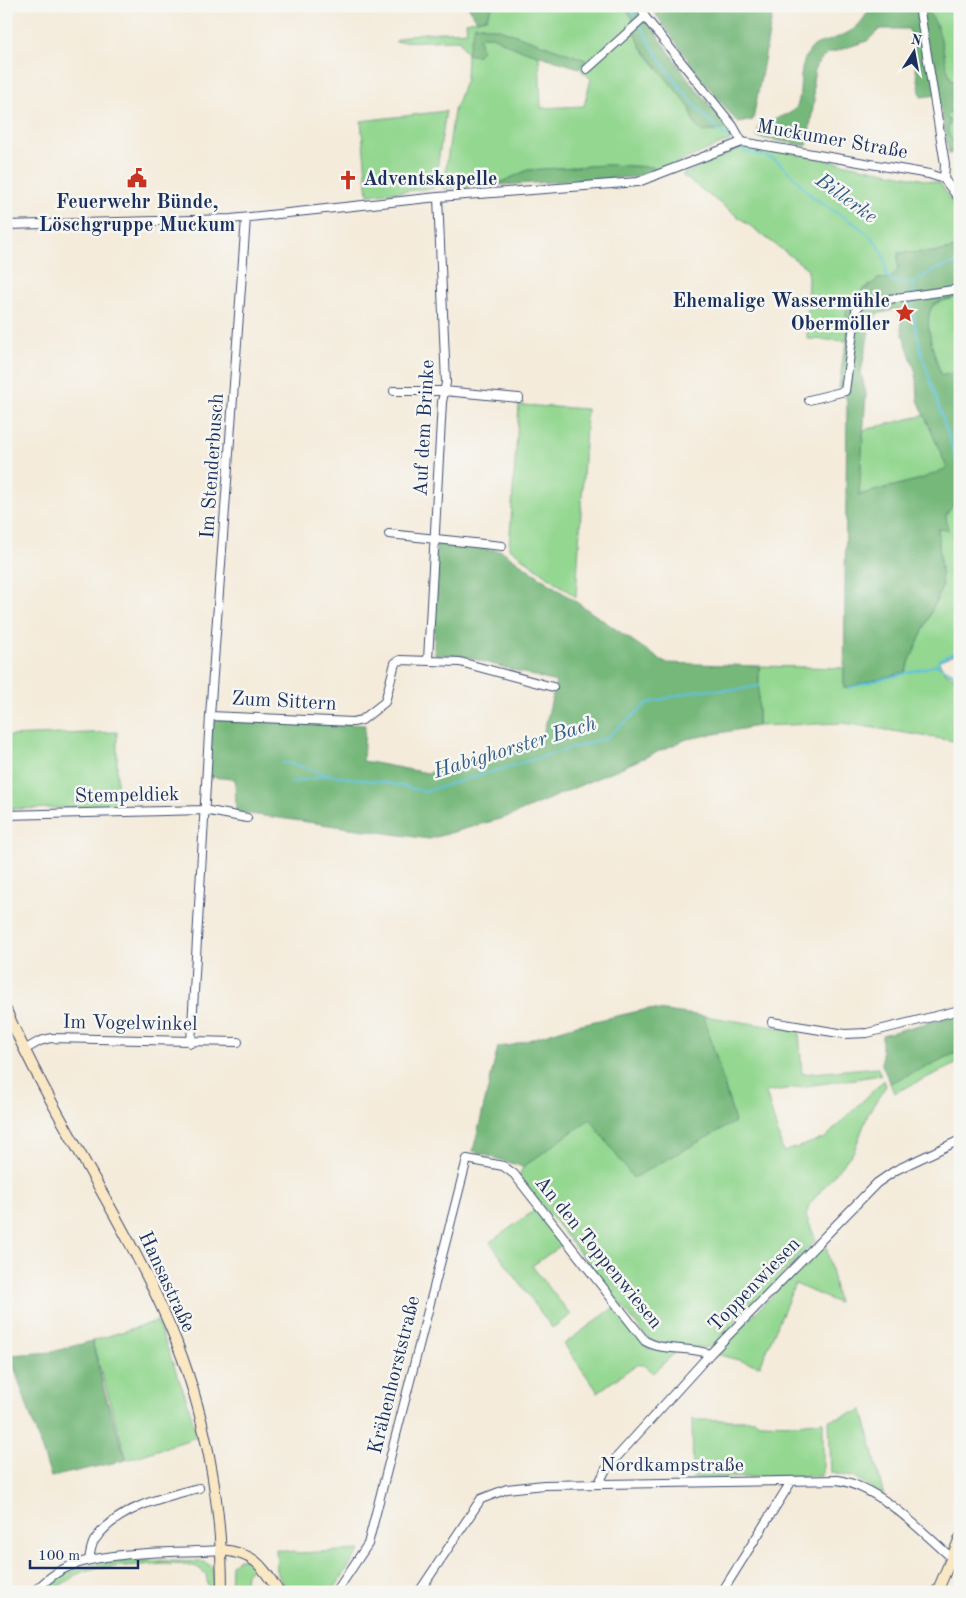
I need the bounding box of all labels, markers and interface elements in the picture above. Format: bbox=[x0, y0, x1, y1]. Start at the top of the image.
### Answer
north arrow bbox=[888, 28, 938, 78]
text: N bbox=[910, 32, 923, 48]
street label: Muckumer Straße bbox=[755, 117, 909, 163]
public building icon: Feuerwehr Bünde, Löschgruppe Muckum bbox=[126, 167, 148, 189]
church icon: Adventskapelle bbox=[337, 169, 359, 191]
water label: Billerke bbox=[811, 169, 881, 228]
place label: Adventskapelle bbox=[363, 170, 497, 190]
place label: Feuerwehr Bünde, Löschgruppe Muckum bbox=[39, 193, 235, 236]
place label: Ehemalige Wassermühle Obermöller bbox=[672, 292, 890, 335]
place icon: Ehemalige Wassermühle Obermöller bbox=[894, 302, 916, 324]
street label: Auf dem Brinke bbox=[411, 359, 439, 497]
street label: Im Stenderbusch bbox=[198, 392, 228, 539]
street label: Zum Sittern bbox=[231, 689, 337, 715]
water label: Habighorster Bach bbox=[430, 713, 599, 783]
street label: Stempeldiek bbox=[74, 785, 180, 807]
street label: Im Vogelwinkel bbox=[62, 1013, 198, 1035]
street label: An den Toppenwiesen bbox=[530, 1173, 666, 1333]
street label: Hansastraße bbox=[134, 1229, 198, 1335]
street label: Toppenwiesen bbox=[705, 1234, 805, 1336]
street label: Krähenhorststraße bbox=[366, 1294, 424, 1456]
street label: Nordkampstraße bbox=[600, 1456, 744, 1476]
scale bar bbox=[30, 1538, 138, 1570]
text: 100 m bbox=[38, 1549, 80, 1564]

